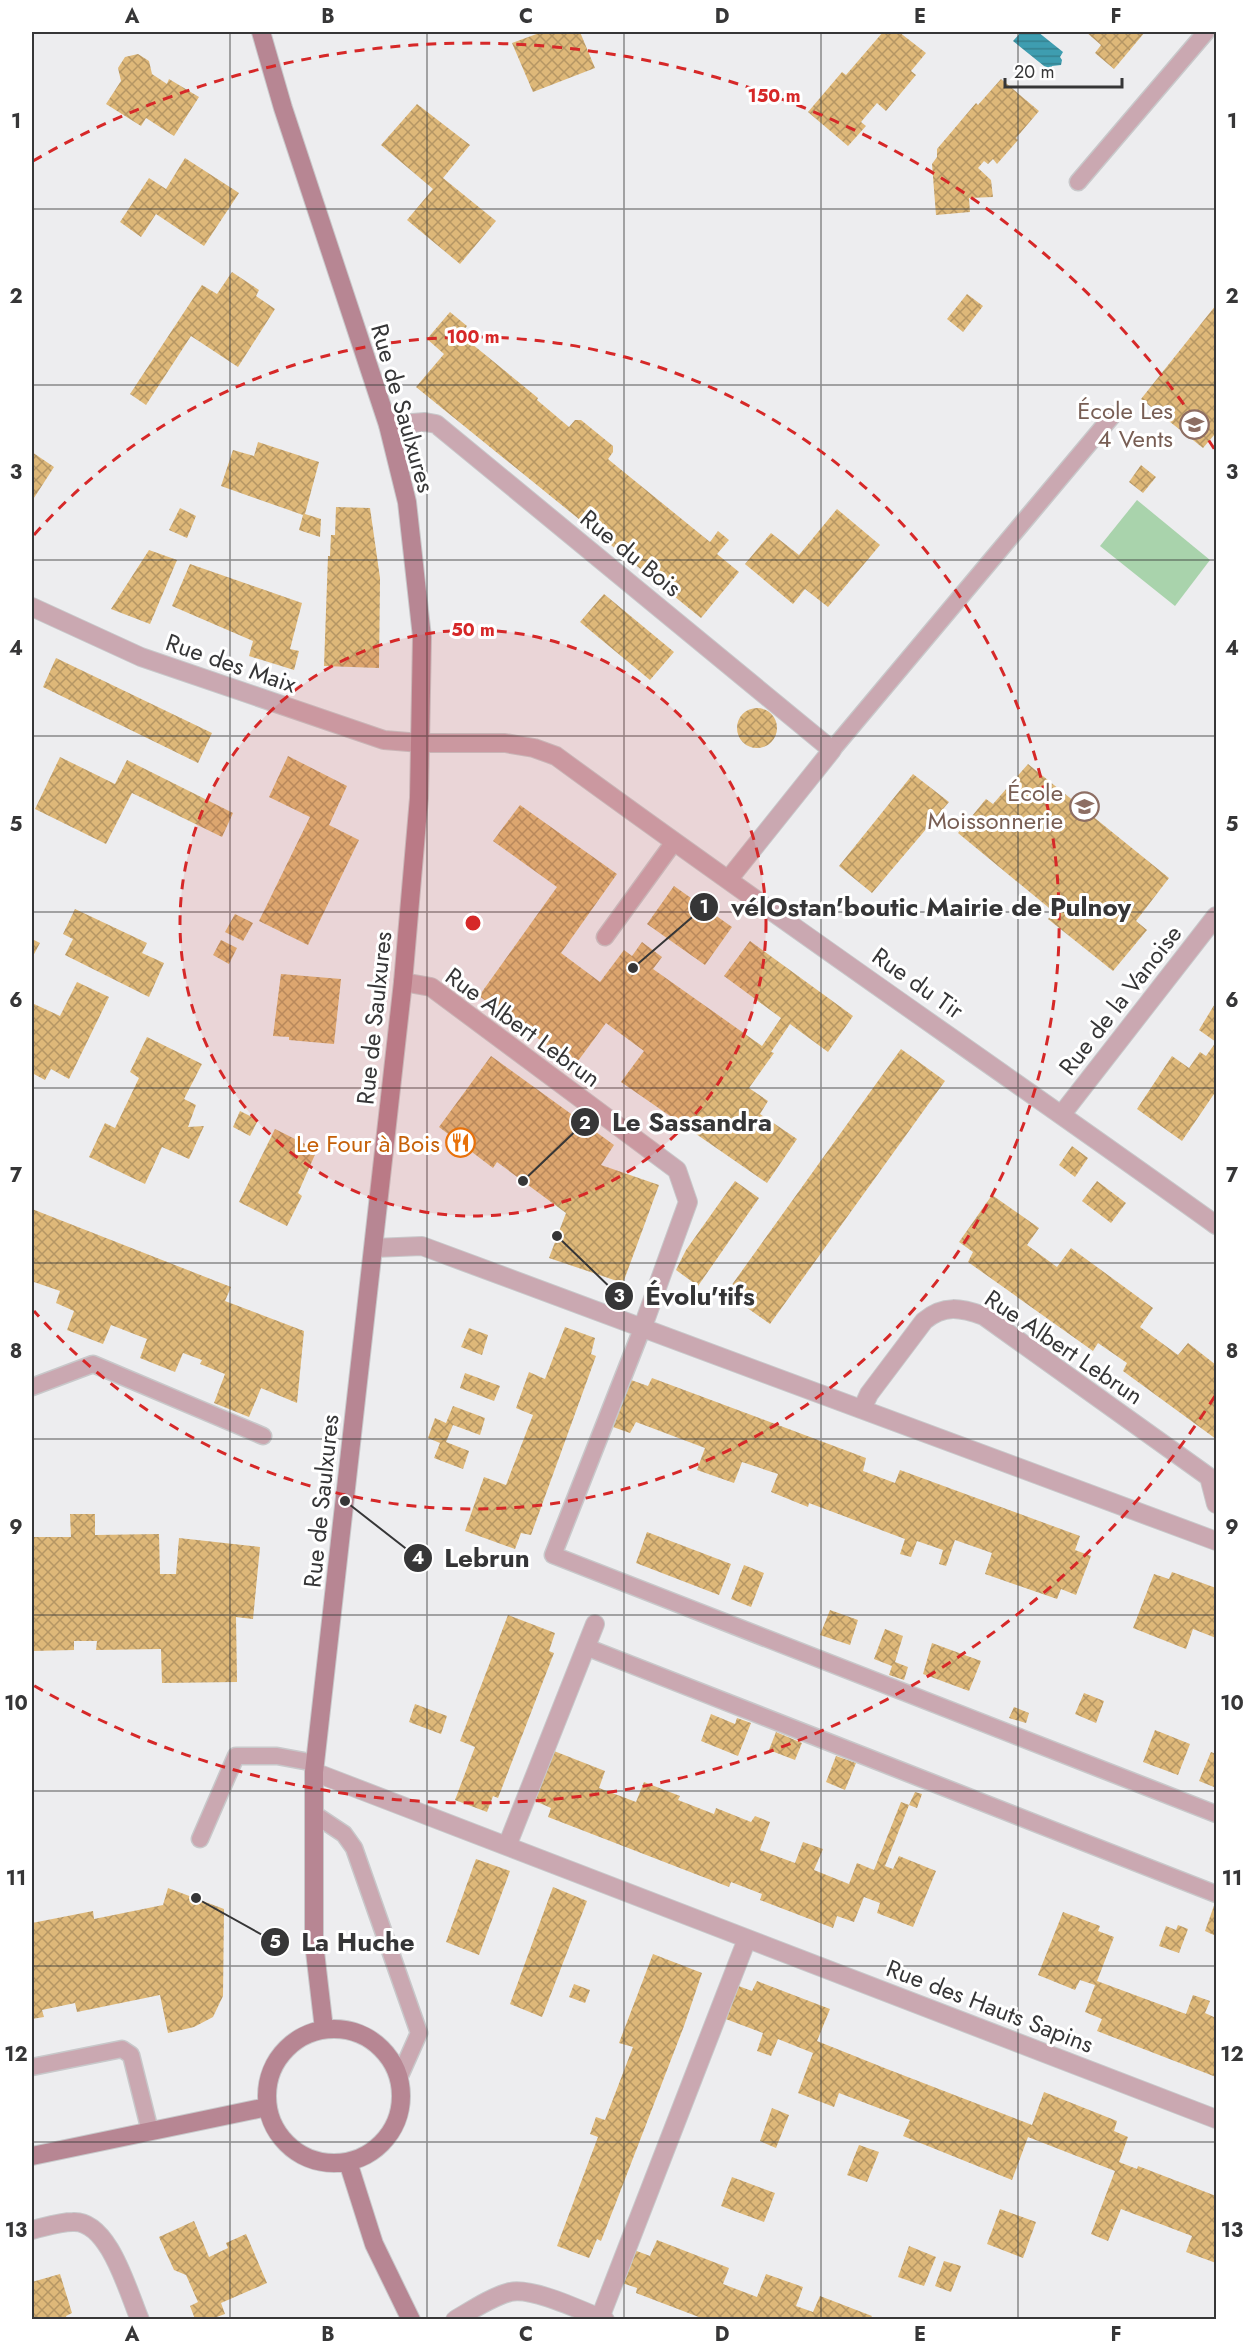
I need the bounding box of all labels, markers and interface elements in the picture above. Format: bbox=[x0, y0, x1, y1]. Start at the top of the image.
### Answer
text: A bbox=[124, 2, 140, 31]
text: B bbox=[321, 2, 335, 31]
text: C bbox=[519, 2, 533, 31]
text: D bbox=[715, 2, 729, 31]
text: E bbox=[914, 2, 926, 31]
text: F bbox=[1110, 2, 1122, 31]
scale bar bbox=[1005, 51, 1122, 89]
text: 20 m bbox=[1014, 59, 1054, 85]
text: 150 m bbox=[748, 83, 800, 109]
text: 1 bbox=[11, 107, 21, 136]
text: 1 bbox=[1227, 107, 1237, 136]
text: 2 bbox=[9, 282, 23, 311]
text: 2 bbox=[1225, 282, 1239, 311]
street label: Rue de Saulxures bbox=[362, 320, 444, 496]
text: 100 m bbox=[446, 324, 500, 350]
place label: École Les 4 Vents bbox=[1077, 393, 1173, 456]
school or university icon: École Les 4 Vents bbox=[1178, 408, 1210, 440]
text: 3 bbox=[10, 458, 22, 487]
text: 3 bbox=[1226, 458, 1238, 487]
street label: Rue du Bois bbox=[573, 501, 689, 605]
text: 50 m bbox=[451, 617, 495, 643]
street label: Rue des Maix bbox=[161, 624, 302, 702]
text: 4 bbox=[9, 634, 23, 663]
text: 4 bbox=[1225, 634, 1239, 663]
place label: École Moissonnerie bbox=[927, 775, 1063, 838]
school or university icon: École Moissonnerie bbox=[1068, 790, 1100, 822]
text: 5 bbox=[10, 810, 23, 839]
text: 5 bbox=[1226, 810, 1239, 839]
callout: vélOstan'boutic Mairie de Pulnoy bbox=[689, 885, 1143, 929]
text: vélOstan'boutic Mairie de Pulnoy bbox=[730, 888, 1131, 926]
text: 1 bbox=[699, 894, 709, 920]
centre of rings bbox=[463, 913, 483, 933]
street label: Rue de la Vanoise bbox=[1050, 917, 1190, 1083]
street label: Rue de Saulxures bbox=[348, 930, 400, 1106]
street label: Rue du Tir bbox=[865, 939, 972, 1028]
street label: Rue Albert Lebrun bbox=[438, 959, 608, 1095]
text: 6 bbox=[9, 986, 23, 1015]
text: 6 bbox=[1225, 986, 1239, 1015]
callout: Le Sassandra bbox=[570, 1100, 784, 1144]
text: Le Sassandra bbox=[612, 1103, 772, 1141]
text: 2 bbox=[579, 1110, 591, 1136]
place label: Le Four à Bois bbox=[296, 1126, 440, 1161]
restaurant icon: Le Four à Bois bbox=[445, 1127, 477, 1159]
text: 7 bbox=[10, 1161, 23, 1190]
text: 7 bbox=[1226, 1161, 1239, 1190]
callout: Évolu'tifs bbox=[604, 1274, 767, 1318]
text: Évolu'tifs bbox=[645, 1277, 755, 1315]
street label: Rue Albert Lebrun bbox=[978, 1281, 1150, 1413]
text: 3 bbox=[613, 1283, 625, 1309]
text: 8 bbox=[10, 1337, 22, 1366]
text: 8 bbox=[1226, 1337, 1238, 1366]
street label: Rue de Saulxures bbox=[295, 1413, 347, 1589]
text: 9 bbox=[9, 1513, 23, 1542]
text: 9 bbox=[1225, 1513, 1239, 1542]
callout: Lebrun bbox=[403, 1536, 542, 1580]
text: Lebrun bbox=[444, 1539, 530, 1577]
text: 4 bbox=[412, 1545, 424, 1571]
text: 10 bbox=[4, 1689, 28, 1718]
text: 10 bbox=[1220, 1689, 1244, 1718]
text: 11 bbox=[6, 1864, 26, 1893]
text: 11 bbox=[1222, 1864, 1242, 1893]
callout: La Huche bbox=[260, 1920, 427, 1964]
text: La Huche bbox=[301, 1923, 415, 1961]
text: 5 bbox=[269, 1929, 281, 1955]
street label: Rue des Hauts Sapins bbox=[881, 1950, 1099, 2062]
text: 12 bbox=[4, 2040, 28, 2069]
text: 12 bbox=[1220, 2040, 1244, 2069]
text: 13 bbox=[5, 2216, 27, 2245]
text: 13 bbox=[1221, 2216, 1243, 2245]
text: A bbox=[124, 2320, 140, 2349]
text: B bbox=[321, 2320, 335, 2349]
text: C bbox=[519, 2320, 533, 2349]
text: D bbox=[715, 2320, 729, 2349]
text: E bbox=[914, 2320, 926, 2349]
text: F bbox=[1110, 2320, 1122, 2349]

